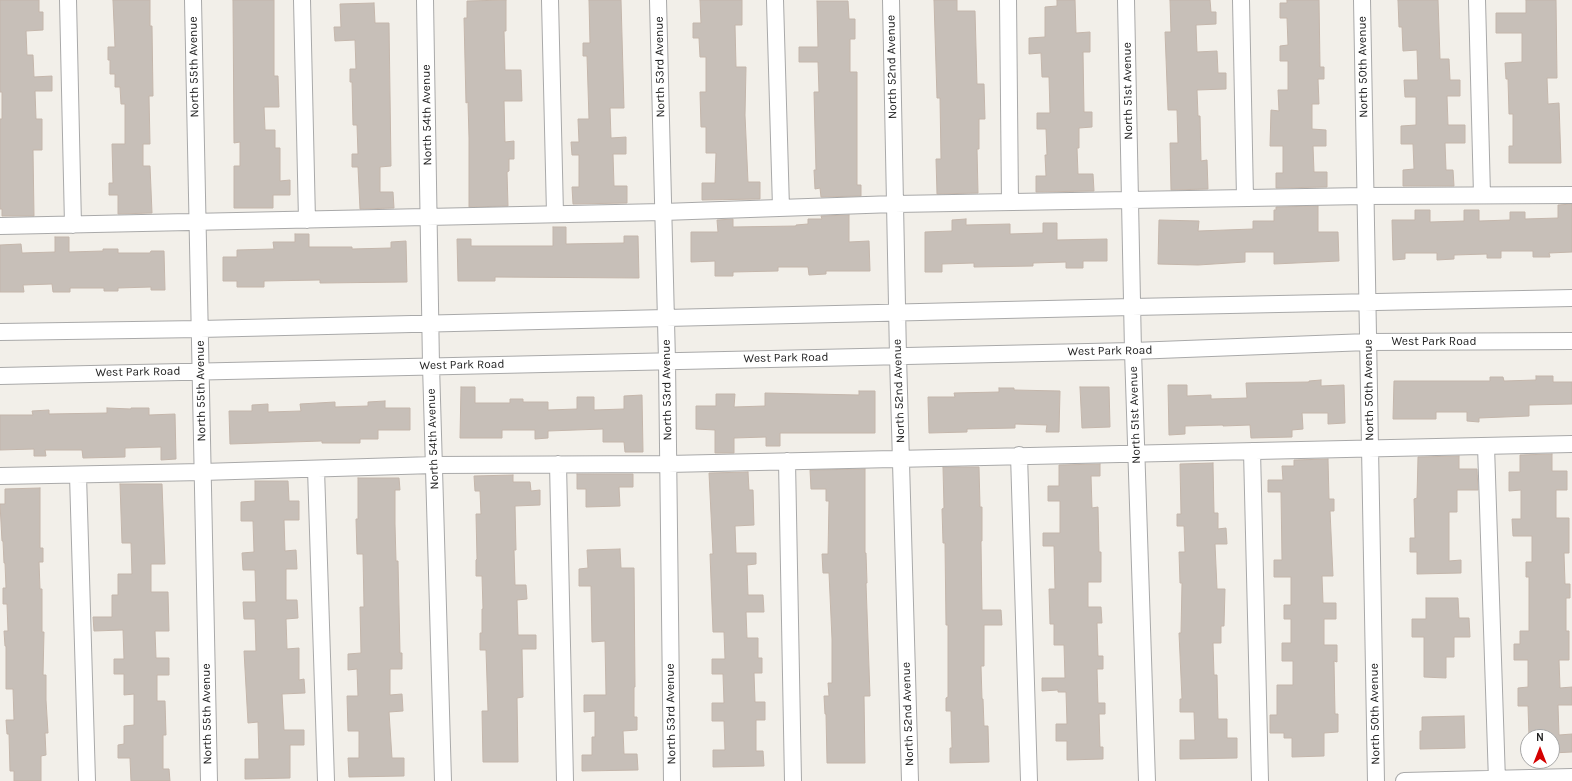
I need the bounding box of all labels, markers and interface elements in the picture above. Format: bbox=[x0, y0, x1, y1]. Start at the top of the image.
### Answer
street label: North 52nd Avenue bbox=[884, 15, 900, 119]
street label: North 55th Avenue bbox=[186, 16, 202, 118]
street label: North 53rd Avenue bbox=[652, 16, 668, 118]
street label: North 50th Avenue bbox=[1355, 16, 1371, 118]
street label: North 51st Avenue bbox=[1120, 42, 1136, 140]
street label: North 54th Avenue bbox=[419, 64, 435, 166]
street label: West Park Road bbox=[1392, 335, 1476, 349]
street label: North 53rd Avenue bbox=[659, 339, 675, 441]
street label: North 52nd Avenue bbox=[890, 339, 908, 443]
street label: North 50th Avenue bbox=[1361, 339, 1377, 441]
street label: North 55th Avenue bbox=[193, 340, 209, 442]
street label: West Park Road bbox=[1067, 343, 1153, 359]
street label: West Park Road bbox=[743, 350, 829, 366]
street label: West Park Road bbox=[419, 357, 505, 373]
street label: West Park Road bbox=[95, 364, 181, 380]
street label: North 51st Avenue bbox=[1126, 366, 1144, 464]
street label: North 54th Avenue bbox=[424, 388, 442, 490]
street label: North 52nd Avenue bbox=[899, 662, 917, 766]
street label: North 55th Avenue bbox=[199, 663, 215, 765]
street label: North 53rd Avenue bbox=[663, 663, 679, 765]
street label: North 50th Avenue bbox=[1367, 663, 1383, 765]
north arrow bbox=[1520, 729, 1560, 769]
text: N bbox=[1536, 731, 1544, 744]

